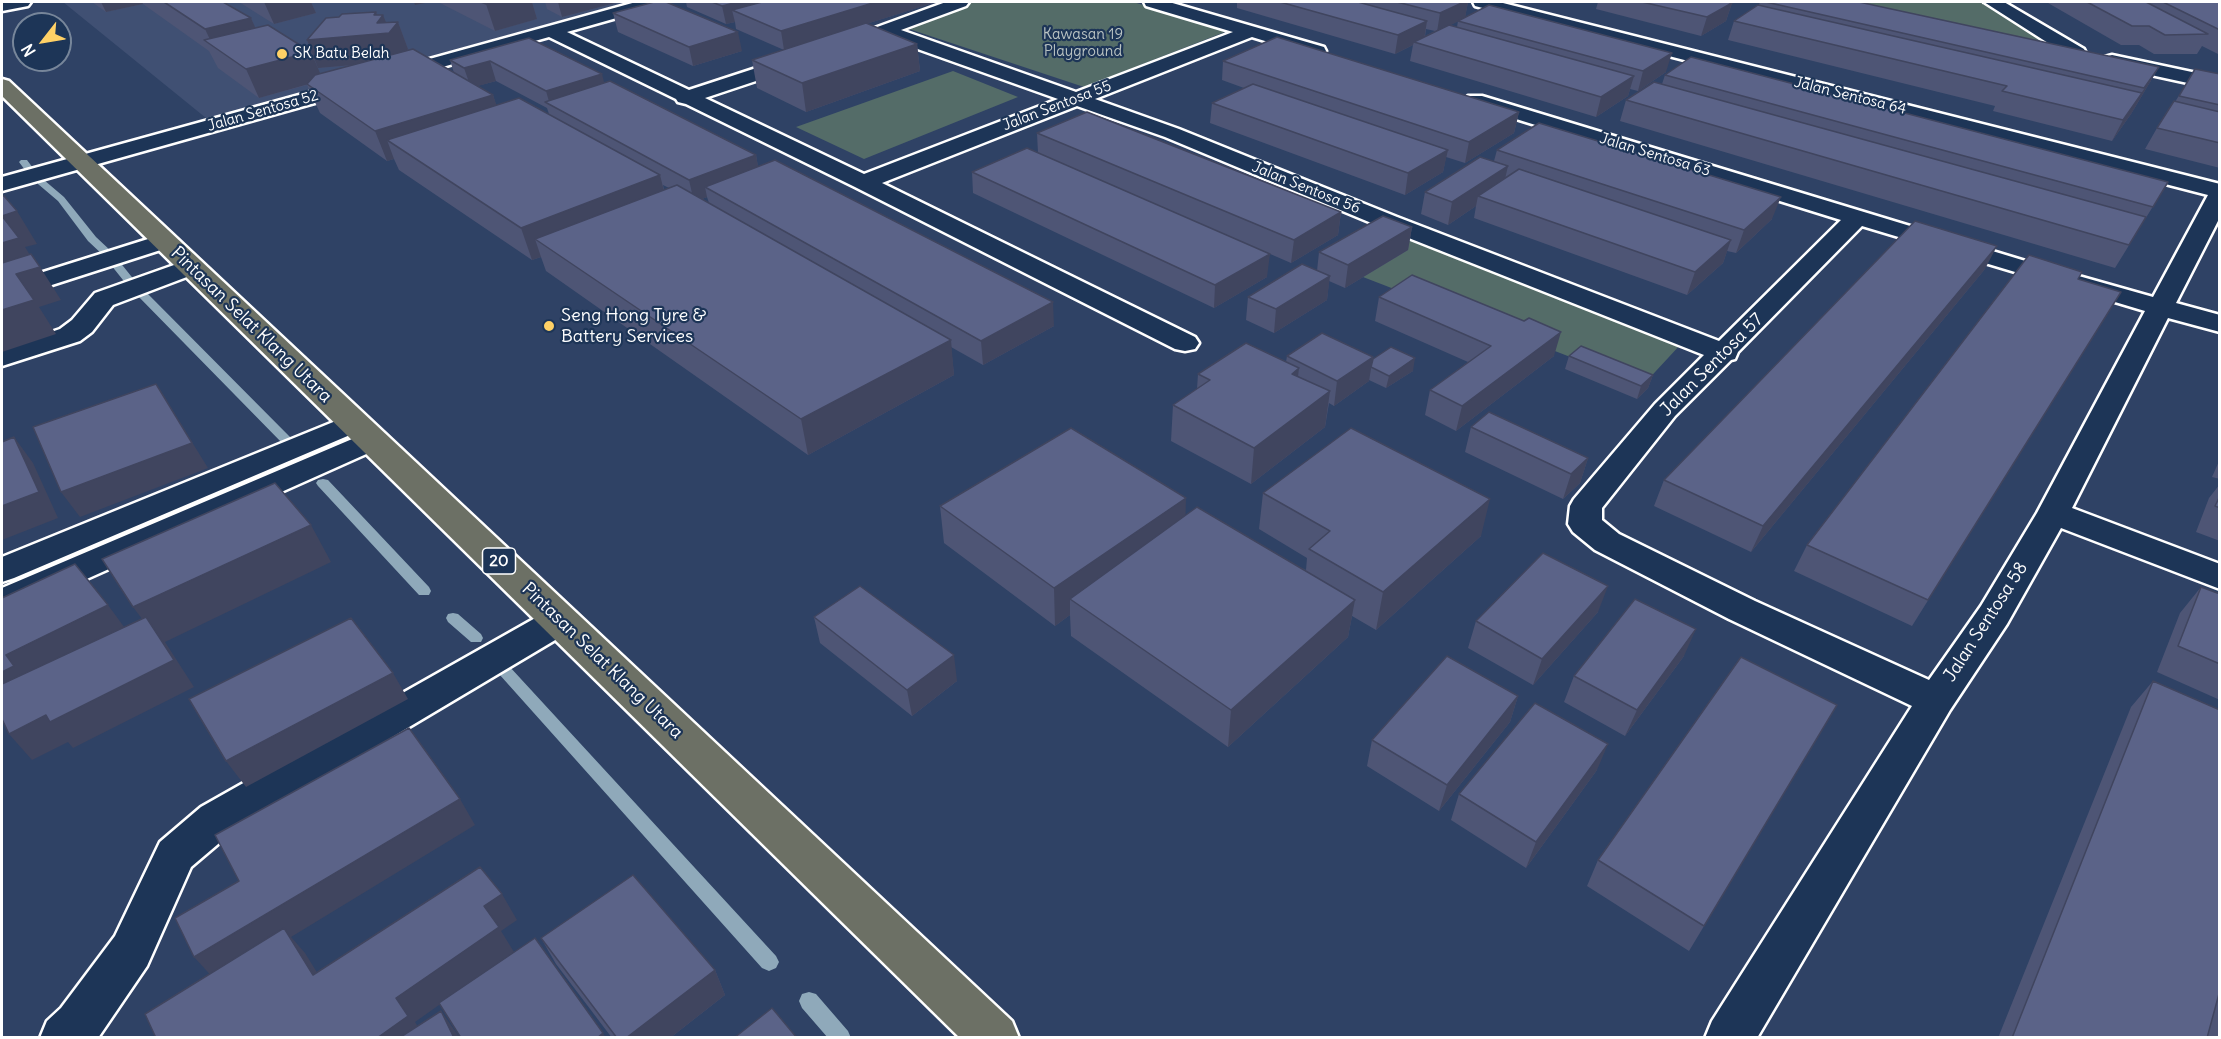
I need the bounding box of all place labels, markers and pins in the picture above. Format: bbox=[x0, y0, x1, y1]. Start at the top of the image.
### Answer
place label: SK Batu Belah bbox=[294, 45, 389, 63]
marker: SK Batu Belah bbox=[275, 47, 289, 61]
place label: Seng Hong Tyre & Battery Services bbox=[561, 305, 706, 348]
marker: Seng Hong Tyre & Battery Services bbox=[542, 319, 556, 333]

